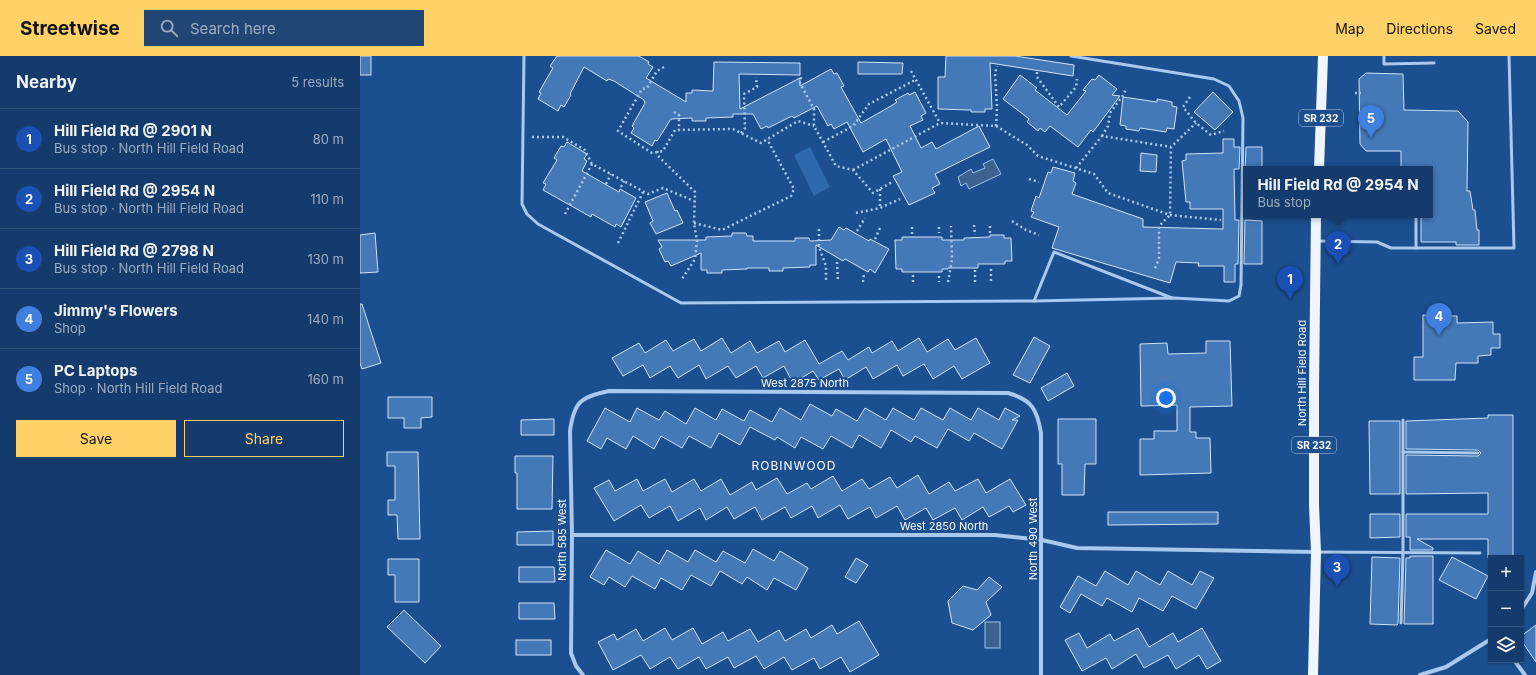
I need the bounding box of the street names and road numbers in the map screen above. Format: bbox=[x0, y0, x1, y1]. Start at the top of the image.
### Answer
road number: SR 232 bbox=[1299, 110, 1343, 126]
street label: North Hill Field Road bbox=[1295, 320, 1309, 426]
street label: West 2875 North bbox=[761, 376, 849, 390]
road number: SR 232 bbox=[1292, 437, 1336, 453]
street label: North 490 West bbox=[1026, 497, 1040, 580]
street label: North 585 West bbox=[555, 499, 569, 581]
street label: West 2850 North bbox=[900, 519, 988, 533]

